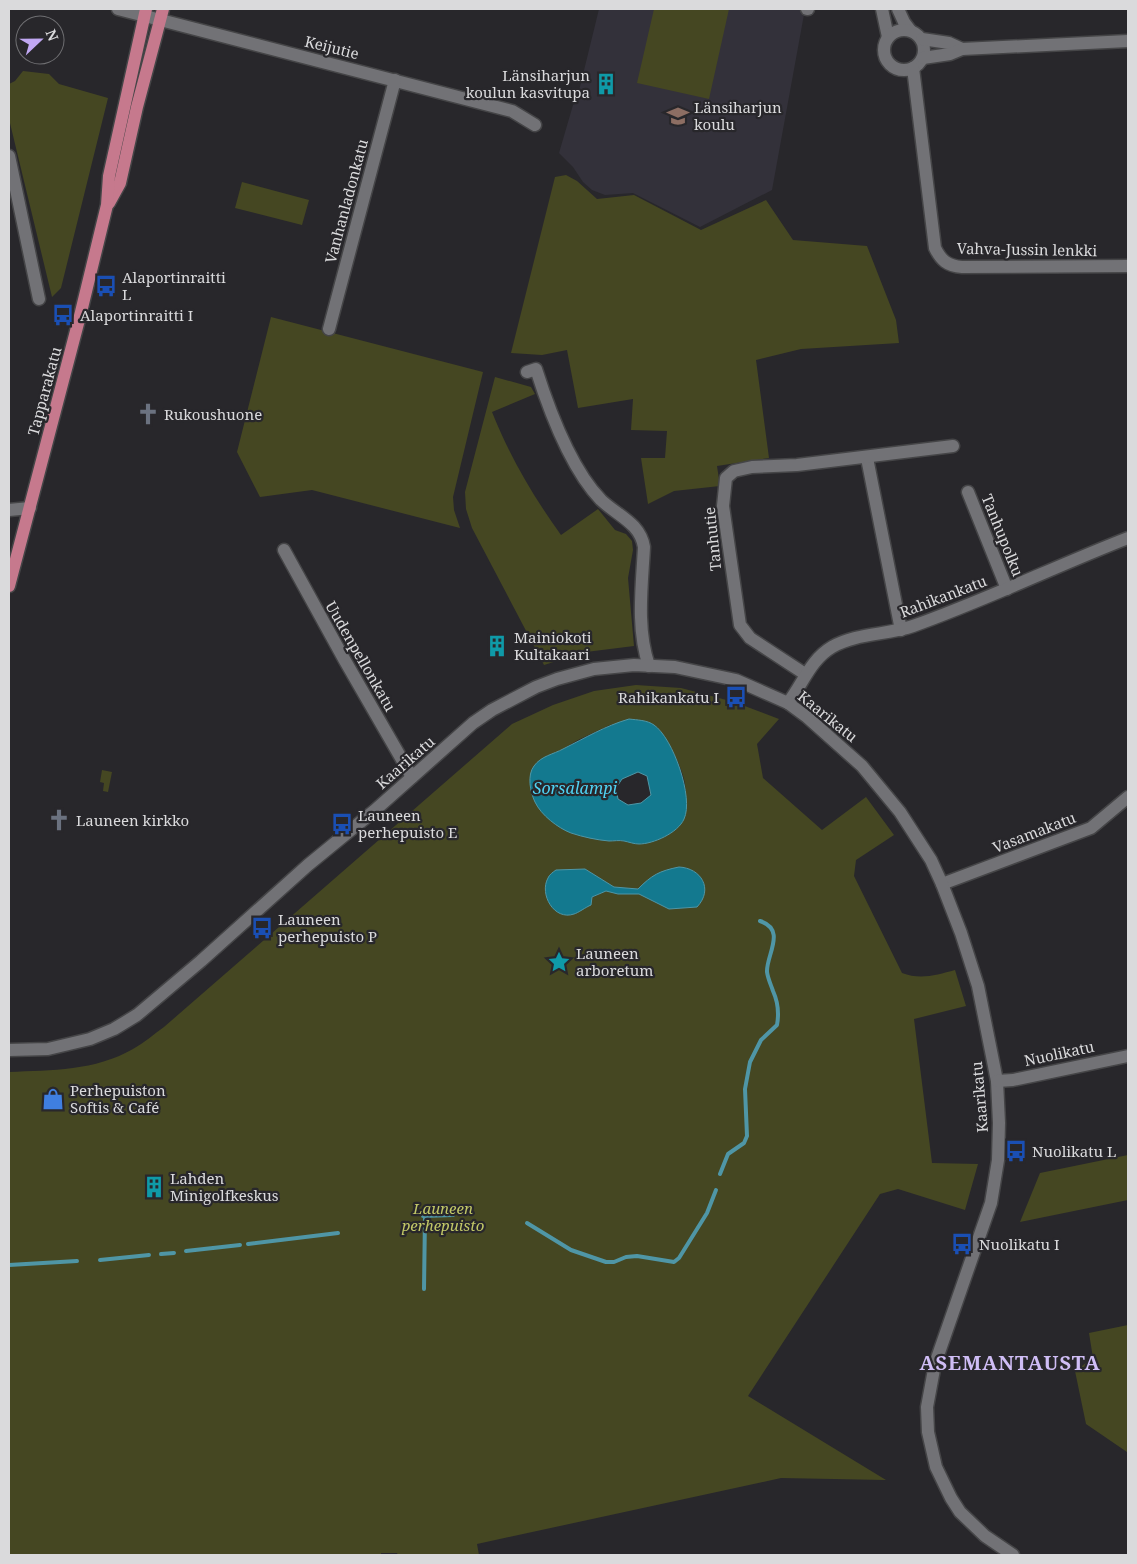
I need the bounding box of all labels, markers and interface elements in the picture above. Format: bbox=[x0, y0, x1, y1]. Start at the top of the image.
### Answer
north arrow bbox=[15, 15, 65, 65]
text: N bbox=[42, 26, 63, 44]
street label: Keijutie bbox=[303, 31, 361, 63]
place label: Länsiharjun koulun kasvitupa bbox=[466, 65, 590, 102]
building icon: Länsiharjun koulun kasvitupa bbox=[593, 71, 619, 97]
place label: Länsiharjun koulu bbox=[694, 97, 782, 134]
school or university icon: Länsiharjun koulu bbox=[665, 103, 691, 129]
street label: Vanhanladonkatu bbox=[320, 136, 372, 265]
street label: Vahva-Jussin lenkki bbox=[957, 238, 1098, 260]
place label: Alaportinraitti L bbox=[122, 267, 226, 304]
bus stop icon: Alaportinraitti L bbox=[93, 273, 119, 299]
bus stop icon: Alaportinraitti I bbox=[50, 302, 76, 328]
place label: Alaportinraitti I bbox=[80, 305, 193, 325]
street label: Tapparakatu bbox=[23, 344, 66, 438]
church icon: Rukoushuone bbox=[135, 401, 161, 427]
place label: Rukoushuone bbox=[164, 404, 262, 424]
street label: Tanhupolku bbox=[977, 491, 1029, 579]
street label: Tanhutie bbox=[699, 506, 725, 572]
street label: Rahikankatu bbox=[897, 570, 990, 622]
street label: Uudenpellonkatu bbox=[321, 597, 401, 715]
place label: Mainiokoti Kultakaari bbox=[514, 627, 592, 664]
building icon: Mainiokoti Kultakaari bbox=[484, 633, 510, 659]
bus stop icon: Rahikankatu I bbox=[723, 684, 749, 710]
street label: Kaarikatu bbox=[794, 686, 862, 746]
place label: Rahikankatu I bbox=[618, 687, 719, 707]
street label: Kaarikatu bbox=[372, 731, 439, 793]
water label: Sorsalampi bbox=[533, 777, 617, 799]
place label: Launeen perhepuisto E bbox=[358, 805, 457, 842]
church icon: Launeen kirkko bbox=[46, 807, 72, 833]
street label: Vasamakatu bbox=[990, 807, 1079, 857]
place label: Launeen kirkko bbox=[76, 810, 189, 830]
bus stop icon: Launeen perhepuisto E bbox=[329, 811, 355, 837]
place label: Launeen perhepuisto P bbox=[278, 909, 377, 946]
bus stop icon: Launeen perhepuisto P bbox=[249, 915, 275, 941]
place label: Launeen arboretum bbox=[576, 943, 653, 980]
place icon: Launeen arboretum bbox=[546, 949, 572, 975]
street label: Nuolikatu bbox=[1022, 1036, 1096, 1070]
street label: Kaarikatu bbox=[966, 1060, 992, 1133]
place label: Perhepuiston Softis & Café bbox=[70, 1080, 166, 1117]
shop icon: Perhepuiston Softis & Café bbox=[40, 1086, 66, 1112]
bus stop icon: Nuolikatu L bbox=[1003, 1138, 1029, 1164]
place label: Nuolikatu L bbox=[1032, 1141, 1116, 1161]
place label: Lahden Minigolfkeskus bbox=[170, 1168, 279, 1205]
building icon: Lahden Minigolfkeskus bbox=[141, 1174, 167, 1200]
park label: Launeen perhepuisto bbox=[401, 1198, 484, 1235]
bus stop icon: Nuolikatu I bbox=[949, 1231, 975, 1257]
place label: Nuolikatu I bbox=[979, 1234, 1060, 1254]
district label: ASEMANTAUSTA bbox=[919, 1349, 1101, 1376]

